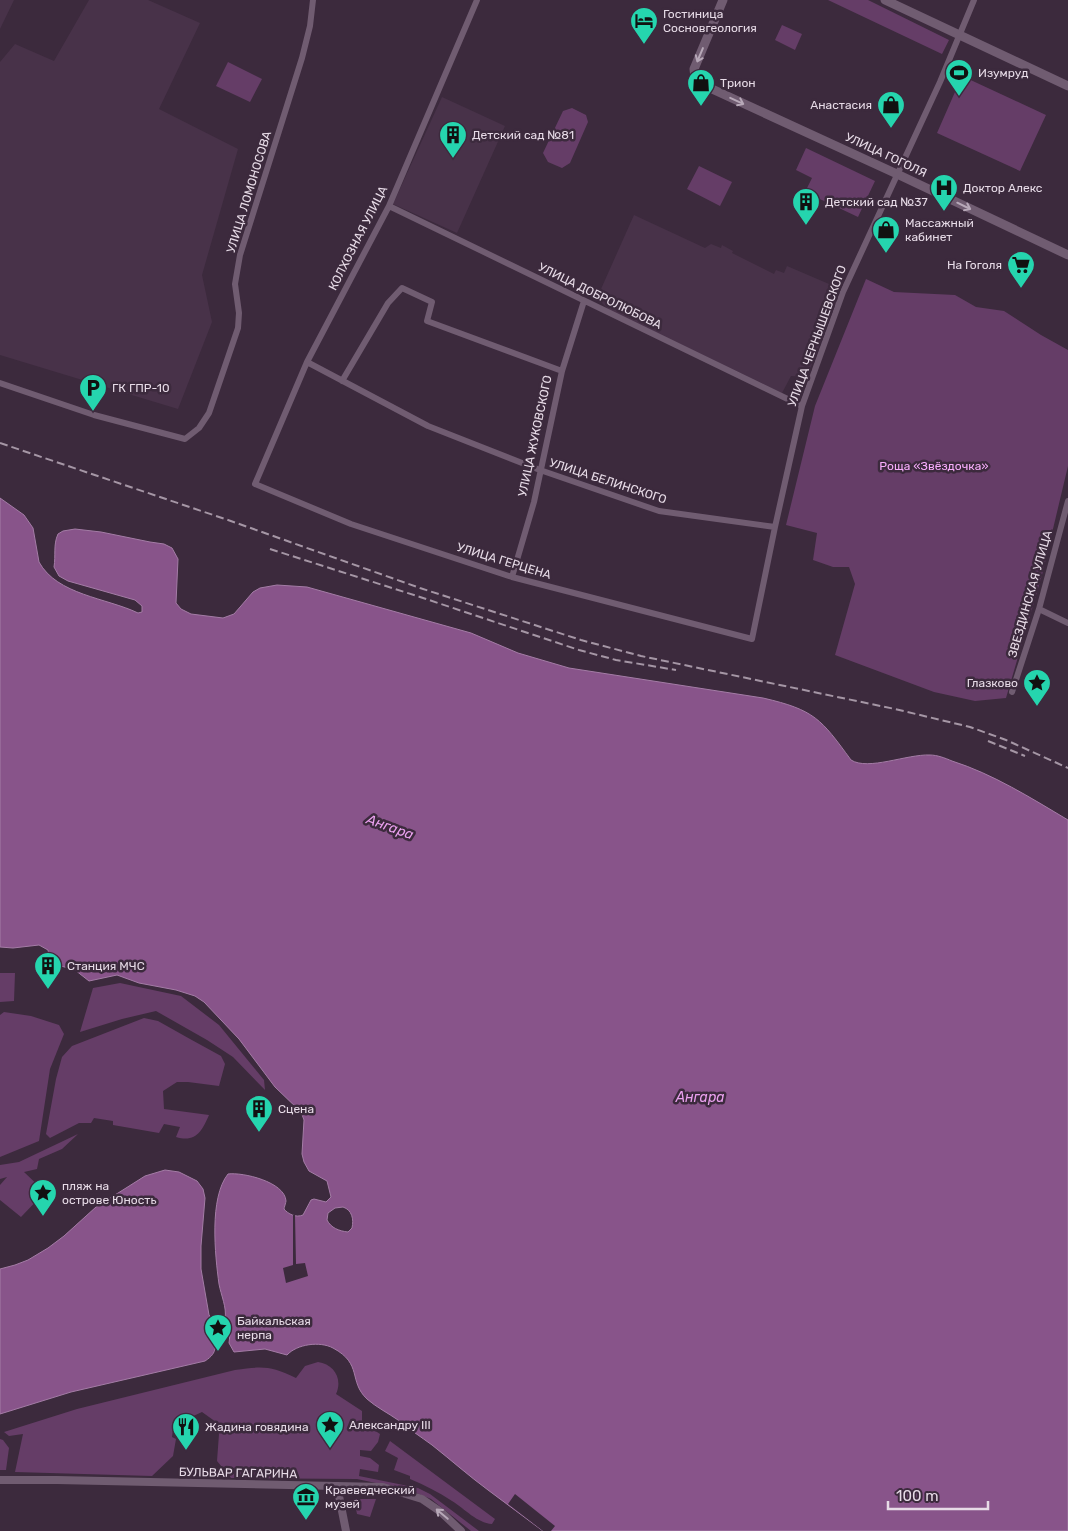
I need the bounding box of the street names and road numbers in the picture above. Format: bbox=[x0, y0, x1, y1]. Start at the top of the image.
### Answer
street label: УЛИЦА ЛОМОНОСОВА bbox=[224, 129, 274, 255]
street label: УЛИЦА ГОГОЛЯ bbox=[843, 130, 929, 180]
street label: КОЛХОЗНАЯ УЛИЦА bbox=[326, 183, 390, 293]
street label: УЛИЦА ДОБРОЛЮБОВА bbox=[536, 260, 664, 332]
street label: УЛИЦА ЧЕРНЫШЕВСКОГО bbox=[785, 263, 849, 409]
street label: УЛИЦА ЖУКОВСКОГО bbox=[515, 374, 555, 498]
street label: УЛИЦА БЕЛИНСКОГО bbox=[548, 455, 668, 507]
street label: ЗВЕЗДИНСКАЯ УЛИЦА bbox=[1005, 529, 1055, 659]
street label: УЛИЦА ГЕРЦЕНА bbox=[455, 540, 553, 582]
street label: БУЛЬВАР ГАГАРИНА bbox=[179, 1465, 297, 1481]

